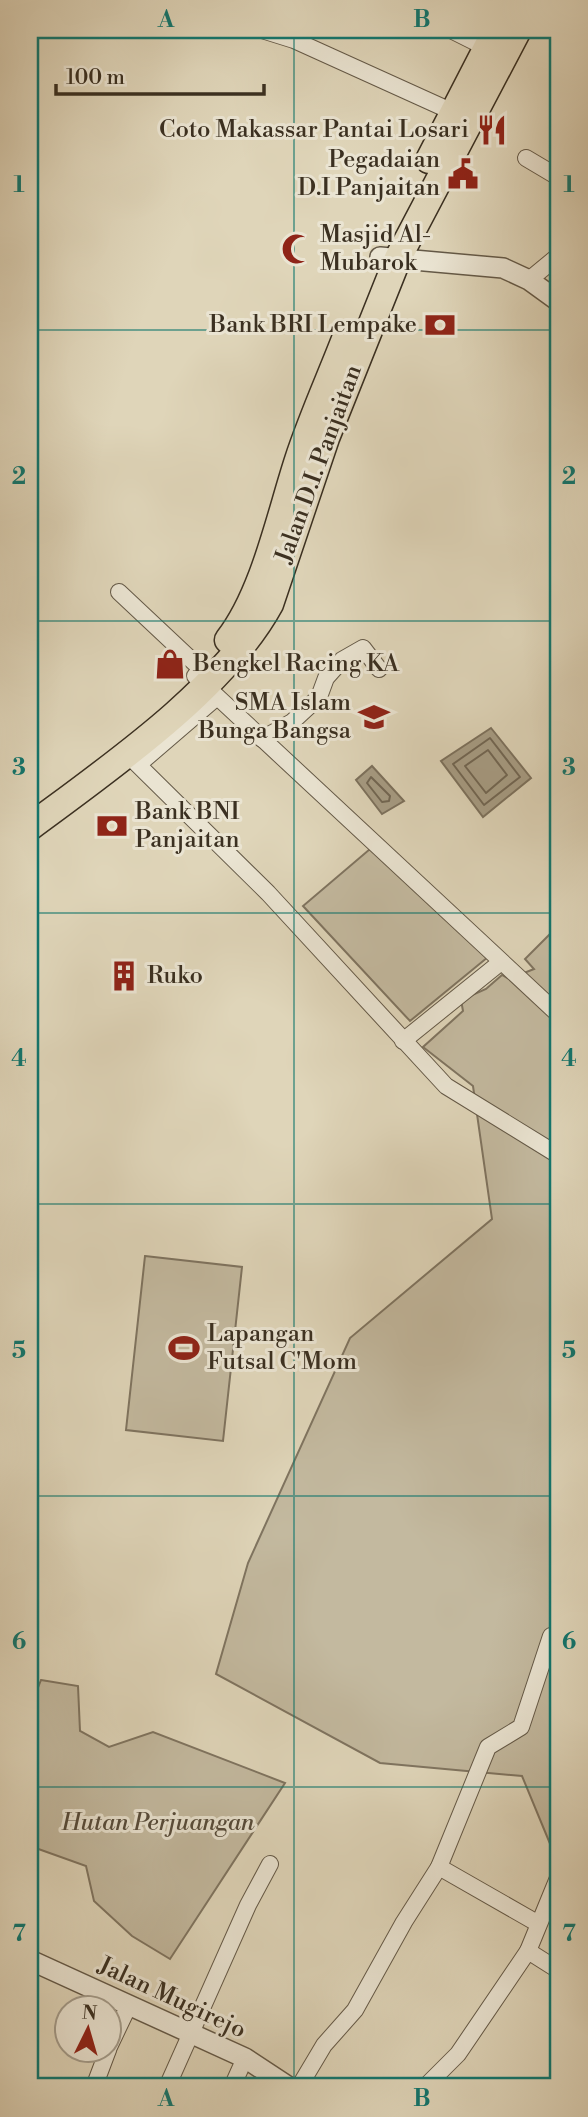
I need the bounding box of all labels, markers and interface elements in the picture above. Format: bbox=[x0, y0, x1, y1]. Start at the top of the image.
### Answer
text: A bbox=[157, 6, 175, 34]
text: B bbox=[413, 6, 431, 34]
scale bar bbox=[56, 52, 264, 96]
text: 100 m bbox=[66, 65, 125, 91]
restaurant icon: Coto Makassar Pantai Losari bbox=[475, 113, 509, 147]
place label: Coto Makassar Pantai Losari bbox=[159, 115, 469, 145]
place label: Pegadaian D.I Panjaitan bbox=[297, 145, 440, 203]
public building icon: Pegadaian D.I Panjaitan bbox=[446, 157, 480, 191]
text: 1 bbox=[13, 171, 25, 199]
text: 1 bbox=[563, 171, 575, 199]
place label: Masjid Al- Mubarok bbox=[320, 220, 431, 278]
mosque icon: Masjid Al- Mubarok bbox=[280, 232, 314, 266]
bank icon: Bank BRI Lempake bbox=[423, 308, 457, 342]
place label: Bank BRI Lempake bbox=[208, 310, 417, 340]
street label: Jalan D.I. Panjaitan bbox=[269, 361, 369, 568]
text: 2 bbox=[12, 463, 26, 491]
text: 2 bbox=[562, 463, 576, 491]
shop icon: Bengkel Racing KA bbox=[153, 647, 187, 681]
place label: Bengkel Racing KA bbox=[192, 649, 400, 679]
place label: SMA Islam Bunga Bangsa bbox=[197, 688, 352, 746]
school or university icon: SMA Islam Bunga Bangsa bbox=[357, 700, 391, 734]
text: 3 bbox=[12, 754, 26, 782]
text: 3 bbox=[562, 754, 576, 782]
place label: Bank BNI Panjaitan bbox=[134, 797, 240, 855]
bank icon: Bank BNI Panjaitan bbox=[95, 809, 129, 843]
building icon: Ruko bbox=[107, 959, 141, 993]
place label: Ruko bbox=[147, 961, 203, 991]
text: 4 bbox=[11, 1045, 27, 1073]
text: 4 bbox=[561, 1045, 577, 1073]
place label: Lapangan Futsal C'Mom bbox=[207, 1319, 357, 1377]
sports icon: Lapangan Futsal C'Mom bbox=[167, 1331, 201, 1365]
text: 5 bbox=[12, 1337, 26, 1365]
text: 5 bbox=[562, 1337, 576, 1365]
text: 6 bbox=[12, 1628, 26, 1656]
text: 6 bbox=[562, 1628, 576, 1656]
park label: Hutan Perjuangan bbox=[61, 1808, 255, 1838]
text: 7 bbox=[12, 1920, 26, 1948]
text: 7 bbox=[562, 1920, 576, 1948]
street label: Jalan Mugirejo bbox=[92, 1950, 251, 2045]
north arrow bbox=[52, 1994, 122, 2064]
text: N bbox=[81, 2000, 98, 2026]
text: A bbox=[157, 2085, 175, 2113]
text: B bbox=[413, 2085, 431, 2113]

